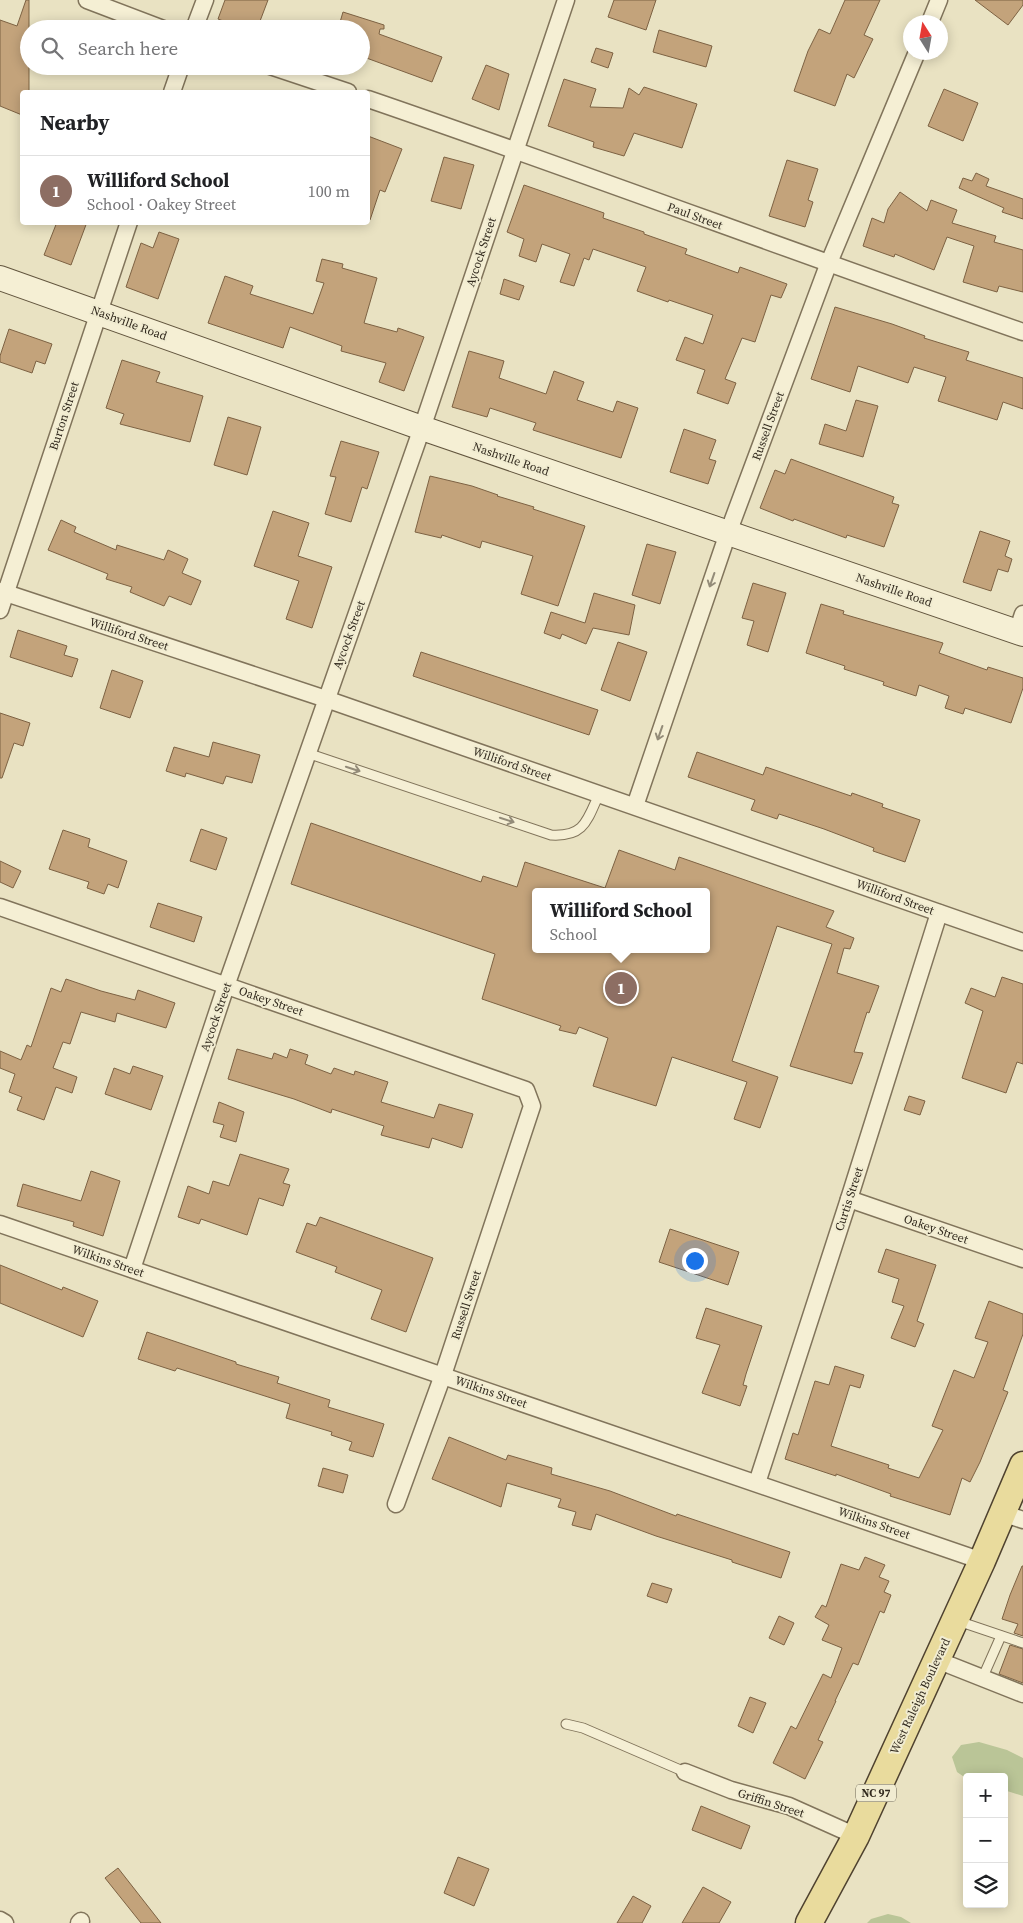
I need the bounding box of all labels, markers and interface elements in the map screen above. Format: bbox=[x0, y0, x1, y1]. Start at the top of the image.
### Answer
north arrow bbox=[903, 15, 948, 60]
search box bbox=[20, 20, 370, 75]
icon: search bbox=[38, 34, 66, 62]
text: Search here bbox=[78, 35, 178, 61]
text: Nearby bbox=[40, 108, 110, 137]
text: Williford School bbox=[87, 167, 230, 193]
text: 1 bbox=[52, 180, 60, 202]
text: 100 m bbox=[308, 180, 350, 202]
text: School · Oakey Street bbox=[87, 193, 236, 215]
street label: Paul Street bbox=[665, 199, 725, 233]
street label: Aycock Street bbox=[462, 215, 500, 289]
street label: Nashville Road bbox=[89, 302, 169, 344]
street label: Burton Street bbox=[45, 380, 83, 452]
street label: Russell Street bbox=[748, 389, 788, 463]
street label: Nashville Road bbox=[471, 438, 551, 480]
street label: Nashville Road bbox=[854, 569, 934, 611]
one-way arrow bbox=[707, 571, 716, 587]
street label: Aycock Street bbox=[329, 598, 369, 671]
street label: Williford Street bbox=[88, 614, 170, 654]
one-way arrow bbox=[655, 725, 664, 741]
street label: Williford Street bbox=[471, 743, 553, 785]
one-way arrow bbox=[345, 765, 361, 774]
one-way arrow bbox=[499, 816, 515, 826]
street label: Williford Street bbox=[854, 875, 936, 919]
popup bbox=[532, 888, 710, 953]
text: Williford School bbox=[550, 897, 692, 923]
text: School bbox=[550, 923, 597, 945]
pin: 1 bbox=[605, 969, 637, 1007]
street label: Aycock Street bbox=[197, 980, 235, 1054]
street label: Oakey Street bbox=[237, 983, 305, 1019]
street label: Curtis Street bbox=[831, 1165, 867, 1233]
street label: Oakey Street bbox=[902, 1211, 970, 1247]
street label: Wilkins Street bbox=[70, 1241, 146, 1281]
your location bbox=[682, 1248, 708, 1274]
street label: Russell Street bbox=[447, 1268, 485, 1342]
street label: Wilkins Street bbox=[453, 1372, 529, 1412]
street label: Wilkins Street bbox=[836, 1503, 912, 1543]
street label: West Raleigh Boulevard bbox=[886, 1635, 954, 1757]
map controls bbox=[963, 1773, 1008, 1908]
button: + bbox=[963, 1773, 1008, 1818]
street label: Griffin Street bbox=[736, 1785, 806, 1821]
road number: NC 97 bbox=[856, 1785, 896, 1802]
button: − bbox=[963, 1818, 1008, 1863]
button: layers bbox=[963, 1863, 1008, 1908]

